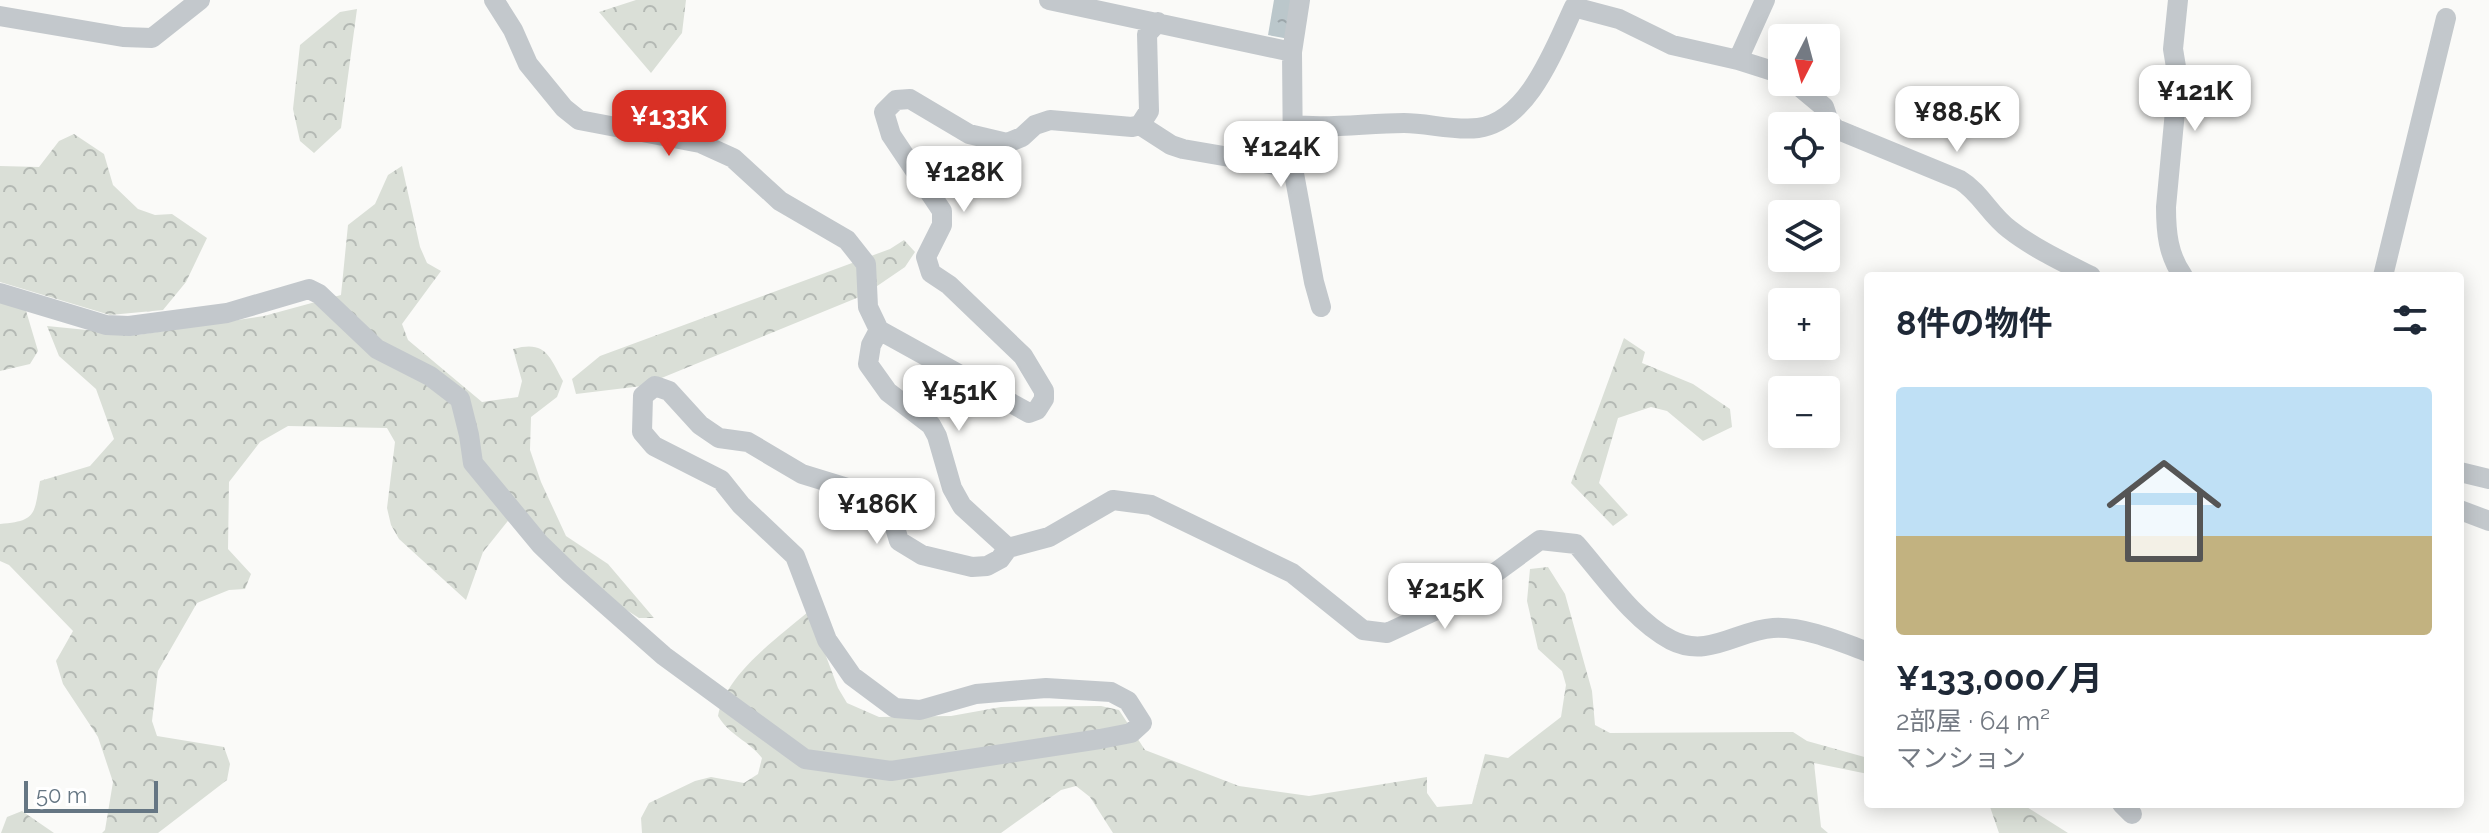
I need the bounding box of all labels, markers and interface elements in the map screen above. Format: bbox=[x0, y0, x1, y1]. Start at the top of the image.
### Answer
north arrow bbox=[1768, 24, 1840, 96]
map controls bbox=[1768, 24, 1840, 448]
pin: ¥121K bbox=[2139, 65, 2251, 133]
text: ¥121K bbox=[2157, 76, 2233, 106]
pin: ¥88.5K bbox=[1892, 86, 2022, 154]
pin: ¥133K bbox=[613, 90, 725, 158]
text: ¥88.5K bbox=[1913, 97, 2001, 127]
text: ¥133K bbox=[630, 101, 708, 131]
button: locate bbox=[1768, 112, 1840, 184]
pin: ¥124K bbox=[1225, 121, 1337, 189]
text: ¥124K bbox=[1242, 132, 1320, 162]
pin: ¥128K bbox=[908, 146, 1020, 214]
text: ¥128K bbox=[924, 157, 1004, 187]
button: layers bbox=[1768, 200, 1840, 272]
button: + bbox=[1768, 288, 1840, 360]
icon: filters bbox=[2388, 298, 2432, 342]
text: 8件の物件 bbox=[1896, 303, 2053, 343]
pin: ¥151K bbox=[903, 365, 1015, 433]
text: ¥151K bbox=[921, 376, 997, 406]
button: − bbox=[1768, 376, 1840, 448]
icon: home bbox=[2092, 439, 2236, 583]
pin: ¥186K bbox=[821, 478, 933, 546]
text: ¥186K bbox=[837, 489, 917, 519]
pin: ¥215K bbox=[1389, 563, 1501, 631]
text: ¥215K bbox=[1406, 574, 1484, 604]
text: ¥133,000/月 bbox=[1896, 658, 2103, 698]
text: 2部屋 · 64 m² bbox=[1896, 706, 2050, 736]
text: マンション bbox=[1896, 743, 2026, 773]
scale bar bbox=[24, 777, 158, 813]
text: 50 m bbox=[36, 782, 87, 808]

